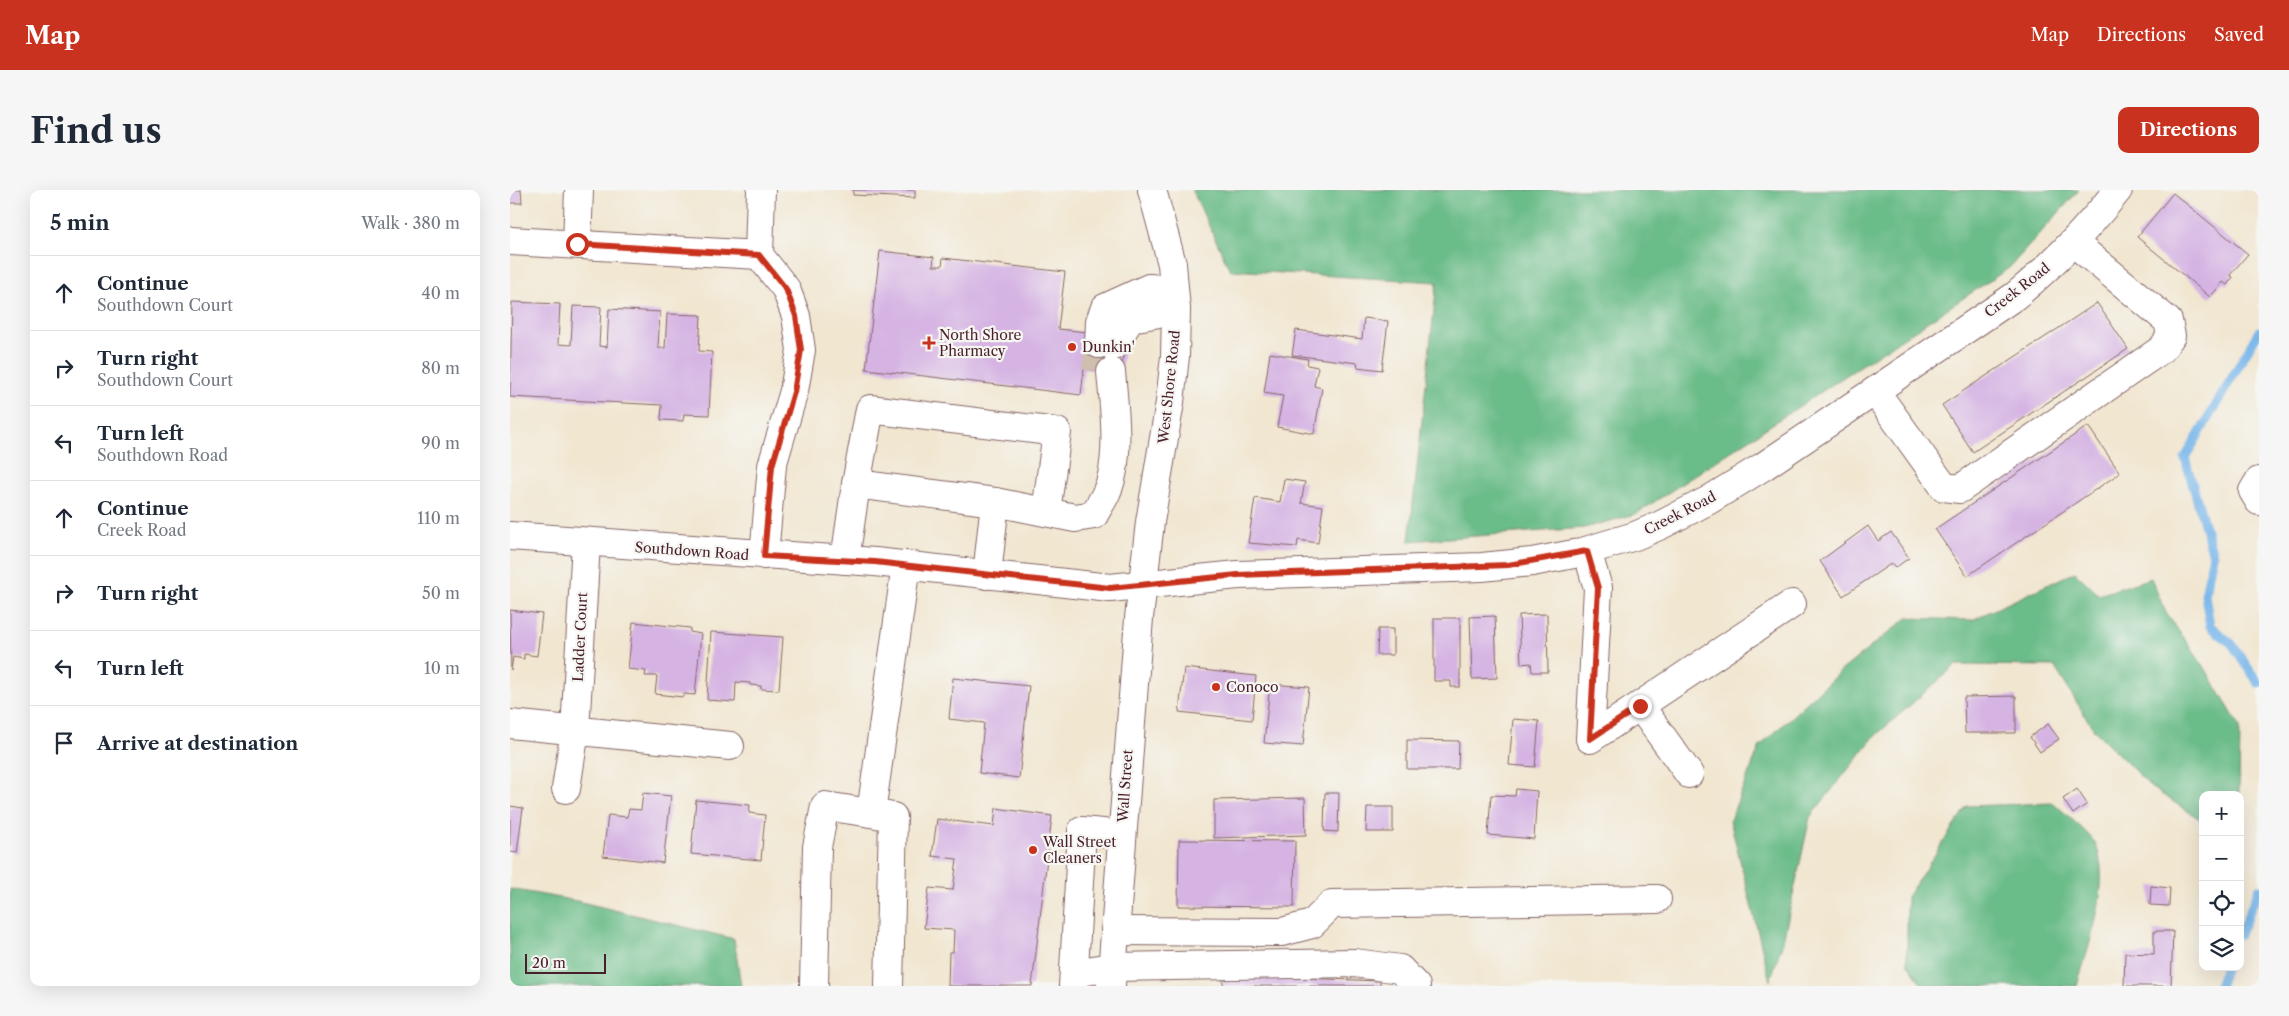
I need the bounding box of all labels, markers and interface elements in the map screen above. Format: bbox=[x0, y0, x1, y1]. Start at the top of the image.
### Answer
text: Map bbox=[25, 21, 80, 50]
text: Map bbox=[2030, 24, 2069, 46]
text: Directions bbox=[2097, 24, 2186, 46]
text: Saved bbox=[2214, 24, 2264, 46]
button: Directions bbox=[2118, 107, 2259, 153]
text: Find us bbox=[30, 109, 162, 152]
text: 5 min bbox=[50, 210, 110, 235]
text: Walk · 380 m bbox=[361, 213, 460, 233]
route start bbox=[566, 233, 589, 256]
street label: Creek Road bbox=[1981, 258, 2054, 321]
text: Continue bbox=[97, 272, 189, 295]
icon: ahead bbox=[50, 279, 78, 307]
text: 40 m bbox=[421, 283, 460, 303]
text: Southdown Court bbox=[97, 295, 233, 315]
place label: North Shore Pharmacy bbox=[939, 326, 1022, 360]
street label: West Shore Road bbox=[1154, 329, 1184, 446]
marker: North Shore Pharmacy bbox=[923, 337, 935, 349]
place label: Dunkin' bbox=[1082, 338, 1135, 356]
marker: Dunkin' bbox=[1066, 341, 1078, 353]
text: Turn right bbox=[97, 347, 198, 370]
icon: right bbox=[50, 354, 78, 382]
text: 80 m bbox=[421, 358, 460, 378]
text: Southdown Court bbox=[97, 370, 233, 390]
text: Turn left bbox=[97, 422, 184, 445]
icon: left bbox=[50, 429, 78, 457]
text: 90 m bbox=[421, 433, 460, 453]
text: Southdown Road bbox=[97, 445, 228, 465]
street label: Creek Road bbox=[1641, 487, 1719, 539]
text: Continue bbox=[97, 497, 189, 520]
icon: ahead bbox=[50, 504, 78, 532]
text: 110 m bbox=[417, 508, 460, 528]
text: Creek Road bbox=[97, 520, 187, 540]
street label: Southdown Road bbox=[634, 538, 750, 564]
icon: right bbox=[50, 579, 78, 607]
text: Turn right bbox=[97, 582, 198, 605]
text: 50 m bbox=[422, 583, 460, 603]
street label: Ladder Court bbox=[569, 592, 591, 682]
icon: left bbox=[50, 654, 78, 682]
text: Turn left bbox=[97, 657, 184, 680]
text: 10 m bbox=[424, 658, 460, 678]
place label: Conoco bbox=[1226, 678, 1279, 696]
marker: Conoco bbox=[1210, 681, 1222, 693]
route end bbox=[1629, 695, 1652, 718]
icon: arrive bbox=[50, 729, 78, 757]
text: Arrive at destination bbox=[97, 732, 298, 755]
street label: Wall Street bbox=[1113, 749, 1137, 824]
map controls bbox=[2199, 791, 2244, 971]
button: + bbox=[2199, 791, 2244, 836]
place label: Wall Street Cleaners bbox=[1042, 833, 1116, 867]
button: − bbox=[2199, 836, 2244, 881]
marker: Wall Street Cleaners bbox=[1027, 844, 1039, 856]
button: locate bbox=[2199, 881, 2244, 926]
button: layers bbox=[2199, 926, 2244, 971]
scale bar bbox=[525, 951, 606, 974]
text: 20 m bbox=[532, 954, 566, 972]

